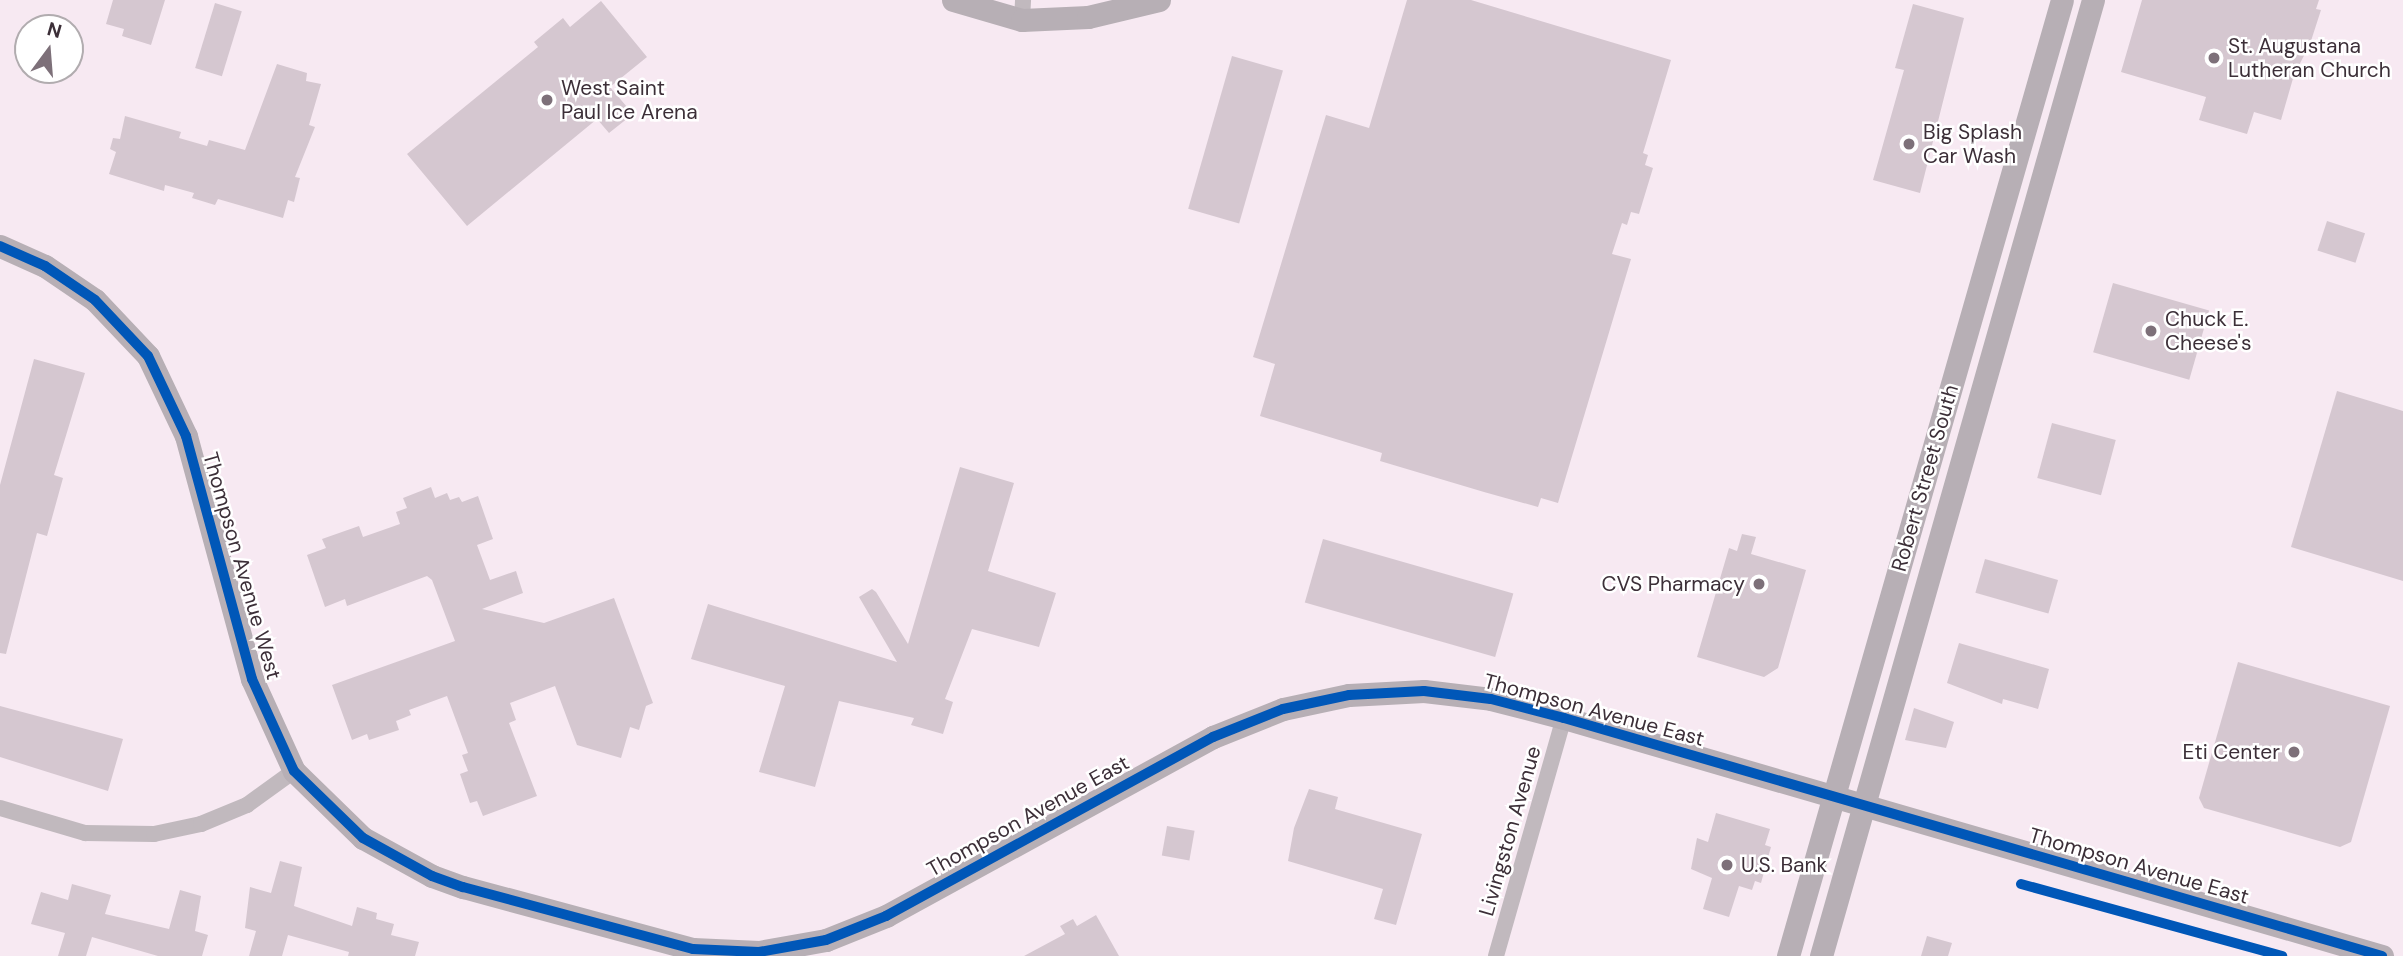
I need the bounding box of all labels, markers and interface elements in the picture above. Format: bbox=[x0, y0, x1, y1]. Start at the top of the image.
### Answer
north arrow bbox=[14, 14, 84, 84]
text: N bbox=[44, 16, 64, 44]
place label: St. Augustana Lutheran Church bbox=[2228, 33, 2391, 83]
marker: St. Augustana Lutheran Church bbox=[2206, 50, 2222, 66]
place label: West Saint Paul Ice Arena bbox=[561, 75, 698, 125]
marker: West Saint Paul Ice Arena bbox=[539, 92, 555, 108]
place label: Big Splash Car Wash bbox=[1923, 119, 2022, 169]
marker: Big Splash Car Wash bbox=[1901, 136, 1917, 152]
place label: Chuck E. Cheese's bbox=[2165, 306, 2251, 356]
marker: Chuck E. Cheese's bbox=[2143, 323, 2159, 339]
street label: Robert Street South bbox=[1886, 382, 1964, 574]
street label: Thompson Avenue West bbox=[197, 449, 287, 683]
place label: CVS Pharmacy bbox=[1601, 571, 1745, 597]
marker: CVS Pharmacy bbox=[1751, 576, 1767, 592]
street label: Thompson Avenue East bbox=[1481, 668, 1707, 752]
place label: Eti Center bbox=[2183, 739, 2280, 765]
street label: Livingston Avenue bbox=[1474, 743, 1546, 919]
marker: Eti Center bbox=[2286, 744, 2302, 760]
street label: Thompson Avenue East bbox=[922, 750, 1134, 882]
street label: Thompson Avenue East bbox=[2026, 823, 2252, 909]
place label: U.S. Bank bbox=[1741, 852, 1827, 878]
marker: U.S. Bank bbox=[1719, 857, 1735, 873]

